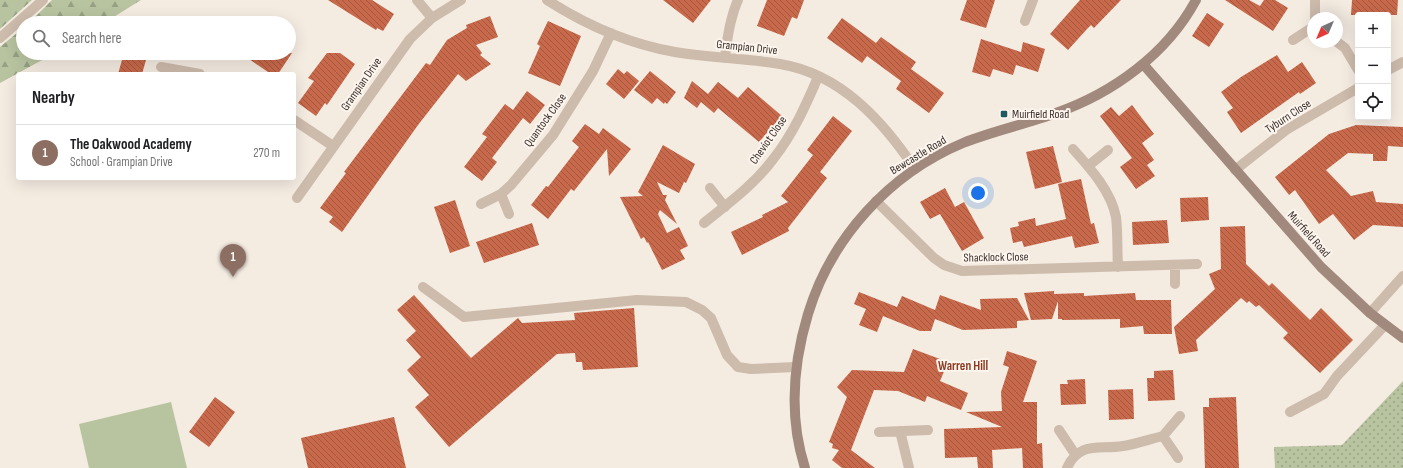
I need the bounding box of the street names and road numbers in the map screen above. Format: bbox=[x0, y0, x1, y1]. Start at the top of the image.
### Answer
street label: Grampian Drive bbox=[716, 37, 778, 58]
street label: Grampian Drive bbox=[338, 55, 385, 114]
street label: Quantock Close bbox=[521, 90, 570, 150]
street label: Tyburn Close bbox=[1263, 96, 1314, 137]
street label: Cheviot Close bbox=[746, 113, 791, 167]
street label: Bewcastle Road bbox=[887, 133, 949, 178]
street label: Muirfield Road bbox=[1284, 208, 1333, 261]
street label: Shacklock Close bbox=[963, 249, 1029, 266]

